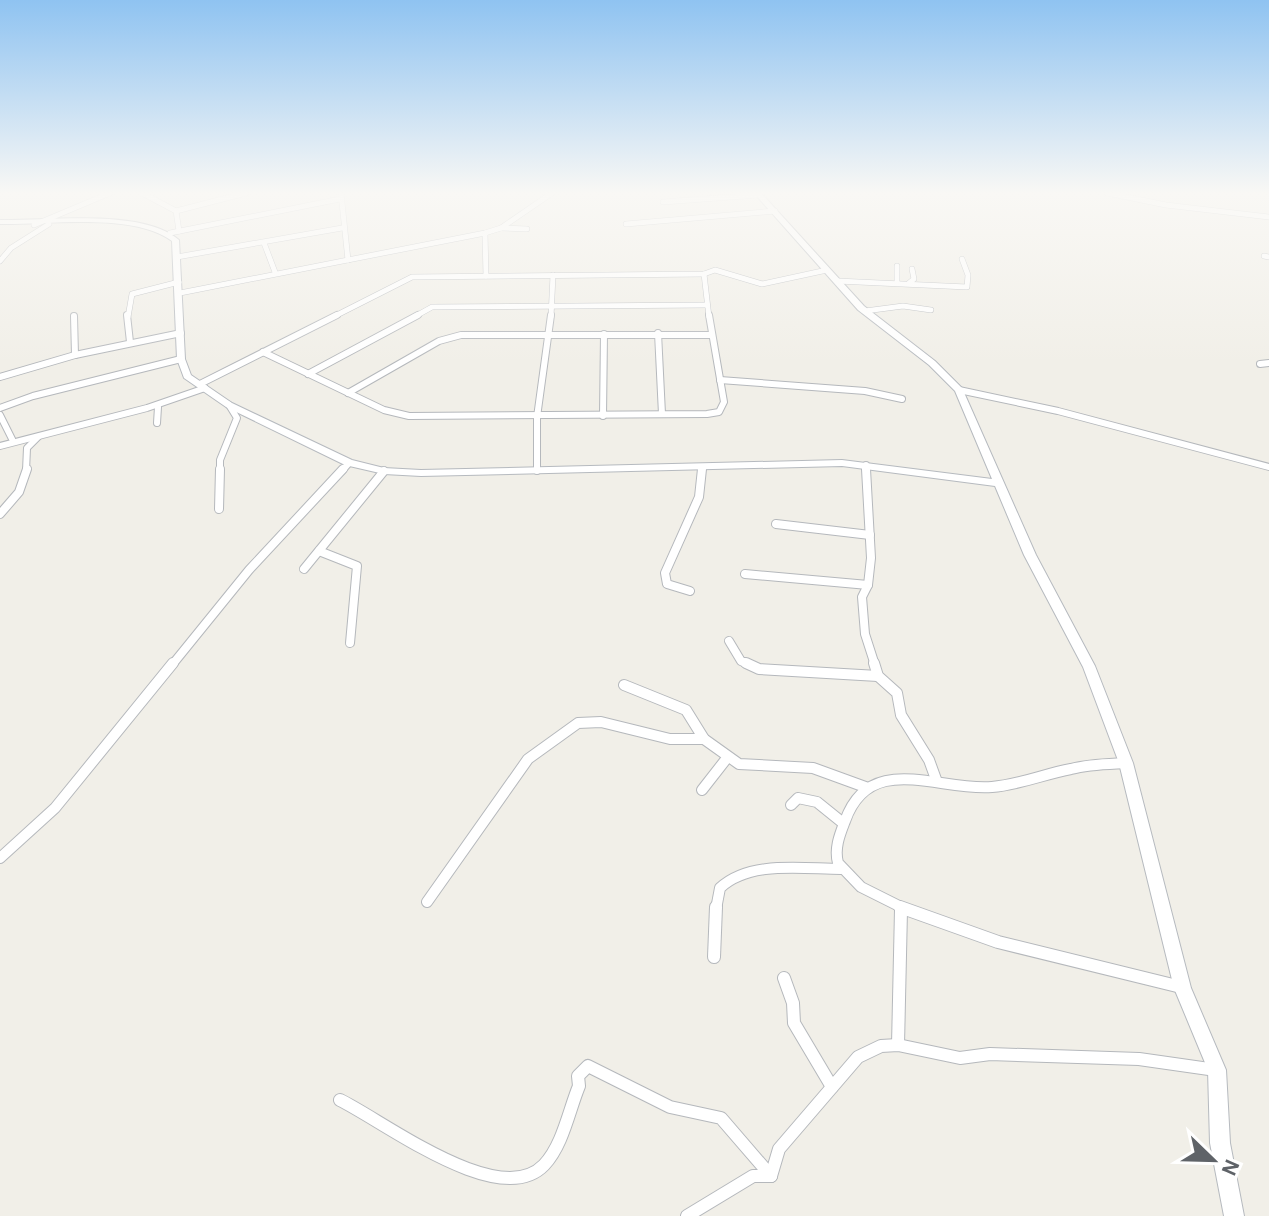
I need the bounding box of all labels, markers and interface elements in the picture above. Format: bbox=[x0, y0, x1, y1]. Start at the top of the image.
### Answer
north arrow bbox=[1173, 1120, 1253, 1200]
text: N bbox=[1217, 1156, 1244, 1179]

